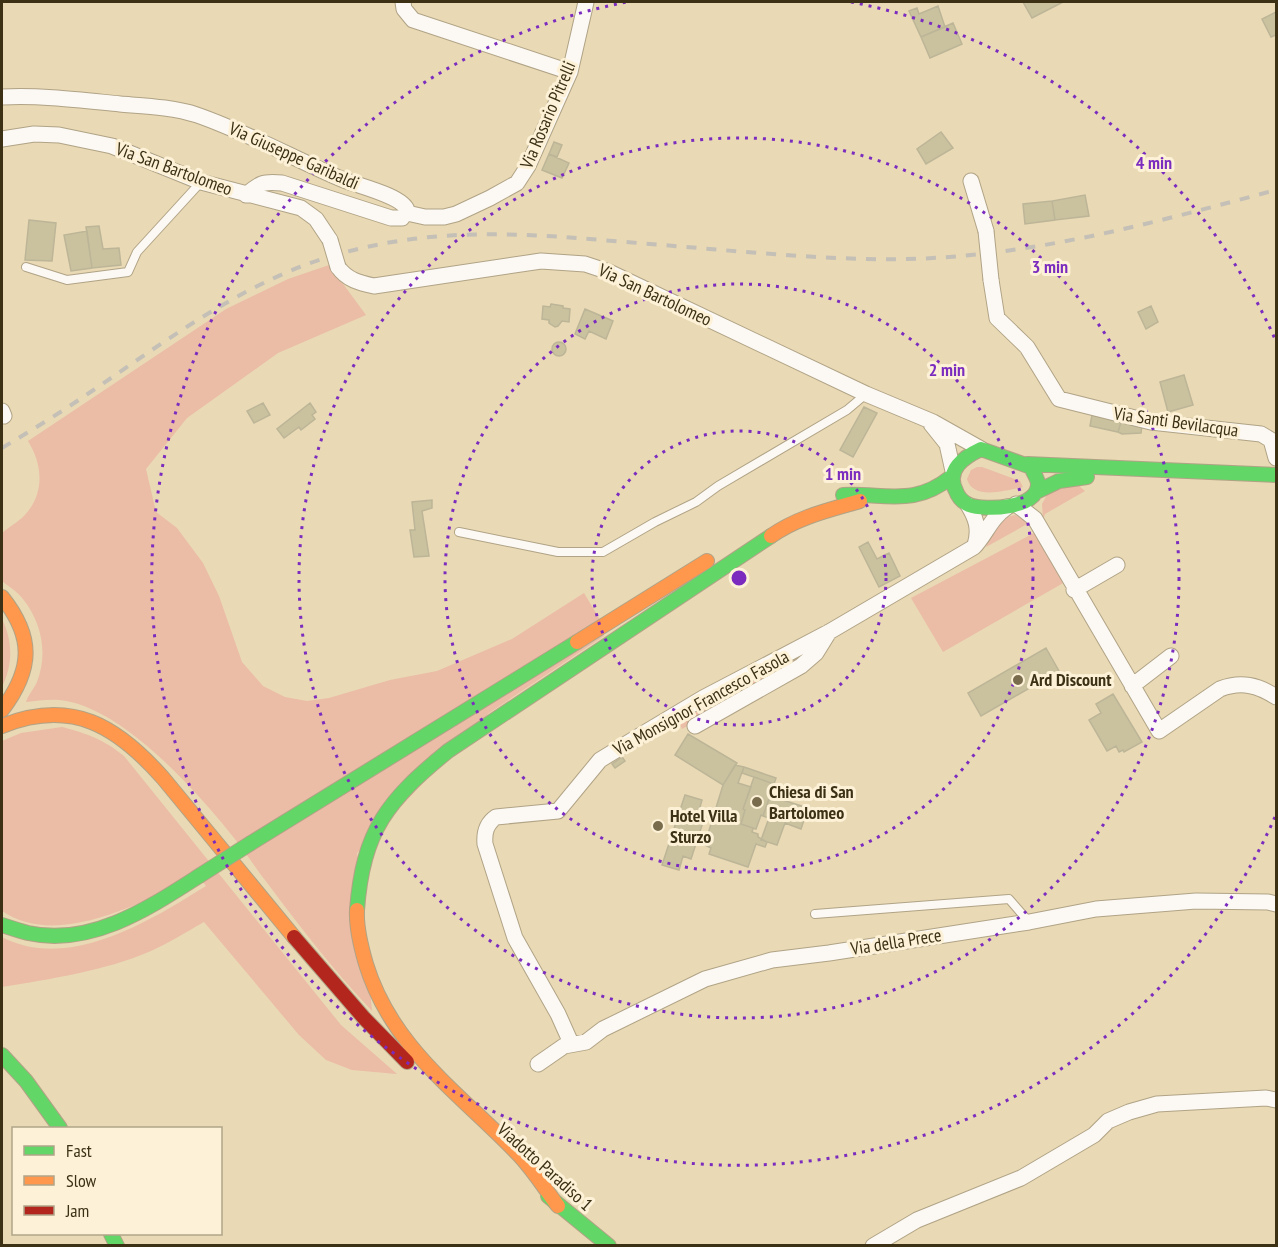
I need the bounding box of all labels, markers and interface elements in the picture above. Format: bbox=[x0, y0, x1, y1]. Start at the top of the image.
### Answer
street label: Via Rosario Pitrelli bbox=[514, 58, 580, 173]
street label: Via Giuseppe Garibaldi bbox=[225, 116, 363, 195]
street label: Via San Bartolomeo bbox=[112, 136, 236, 200]
text: 4 min bbox=[1136, 151, 1172, 174]
text: 3 min bbox=[1032, 255, 1068, 278]
street label: Via San Bartolomeo bbox=[594, 258, 716, 331]
text: 2 min bbox=[929, 358, 965, 381]
street label: Via Santi Bevilacqua bbox=[1111, 401, 1240, 442]
text: 1 min bbox=[825, 462, 861, 485]
centre of rings bbox=[729, 568, 749, 588]
street label: Via Monsignor Francesco Fasola bbox=[608, 645, 793, 761]
place label: Ard Discount bbox=[1029, 668, 1112, 691]
marker: Ard Discount bbox=[1011, 673, 1025, 687]
place label: Chiesa di San Bartolomeo bbox=[769, 780, 854, 824]
marker: Chiesa di San Bartolomeo bbox=[750, 795, 764, 809]
place label: Hotel Villa Sturzo bbox=[670, 804, 737, 848]
marker: Hotel Villa Sturzo bbox=[651, 819, 665, 833]
street label: Via della Prece bbox=[848, 923, 943, 960]
street label: Viadotto Paradiso 1 bbox=[492, 1117, 598, 1216]
legend bbox=[12, 1127, 222, 1235]
text: Fast bbox=[66, 1139, 92, 1162]
text: Slow bbox=[66, 1169, 97, 1192]
text: Jam bbox=[65, 1199, 89, 1222]

